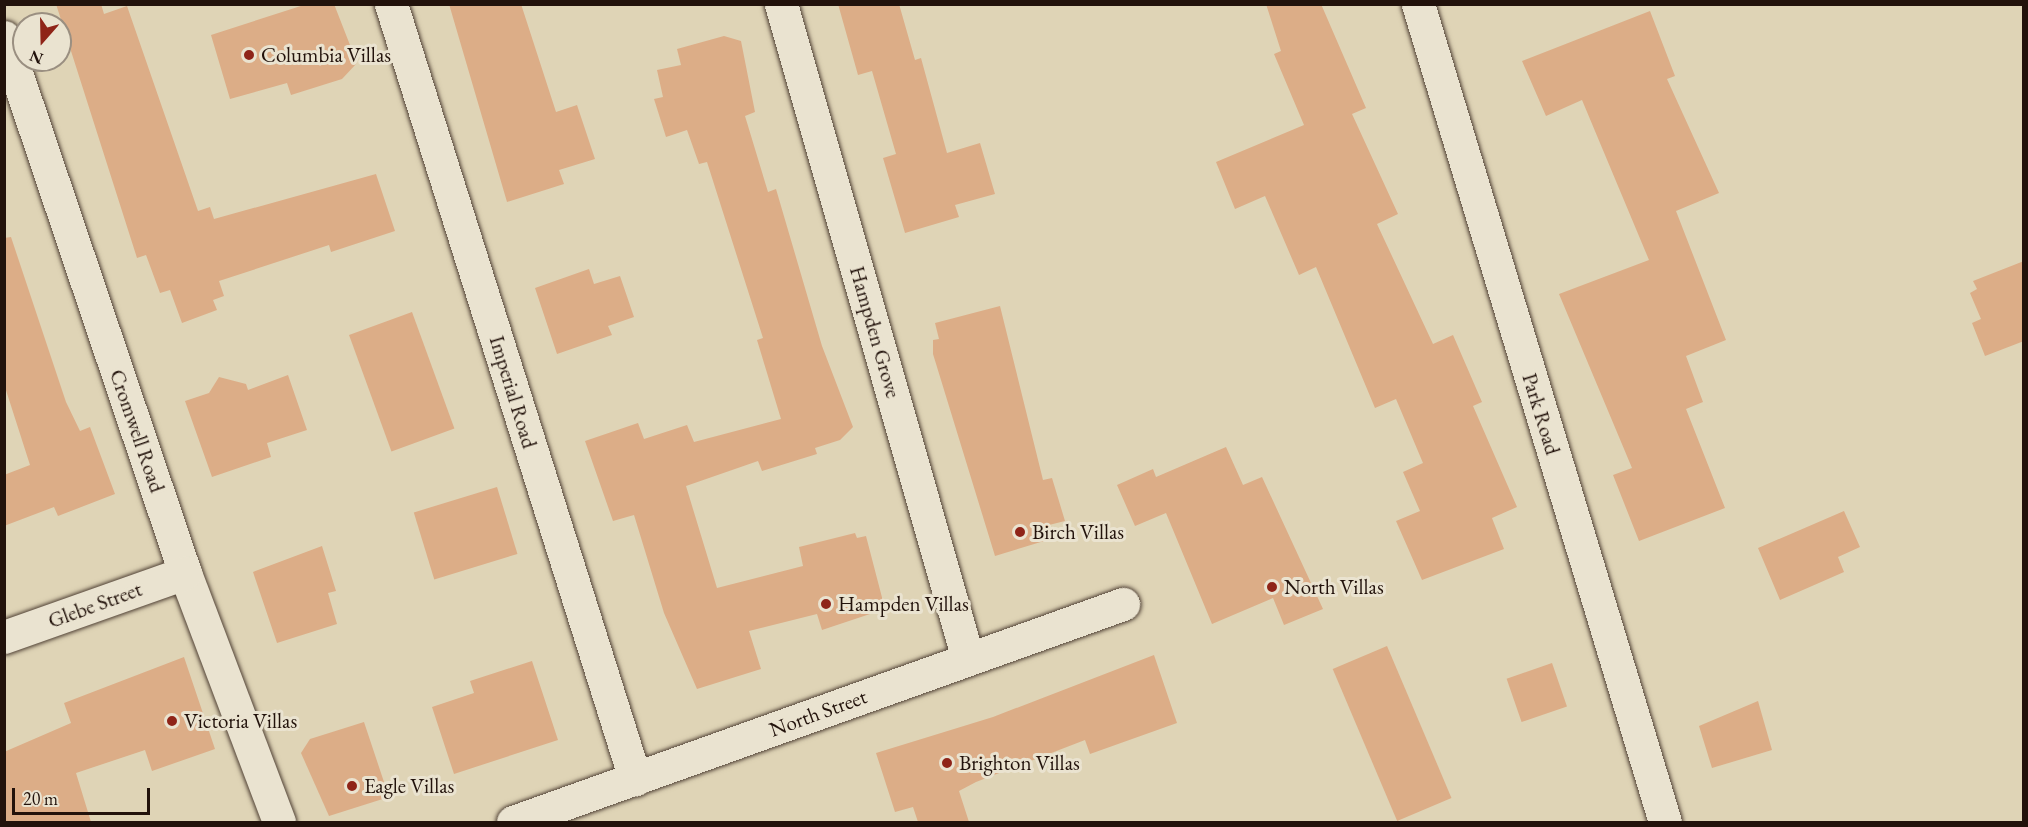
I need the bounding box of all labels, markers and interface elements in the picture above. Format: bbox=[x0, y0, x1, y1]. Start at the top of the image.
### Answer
north arrow bbox=[12, 12, 72, 72]
place label: Columbia Villas bbox=[261, 42, 391, 68]
text: N bbox=[27, 45, 46, 70]
marker: Columbia Villas bbox=[242, 48, 256, 62]
street label: Hampden Grove bbox=[844, 263, 906, 401]
street label: Imperial Road bbox=[484, 333, 542, 451]
street label: Cromwell Road bbox=[104, 366, 170, 496]
street label: Park Road bbox=[1517, 370, 1565, 458]
place label: Birch Villas bbox=[1032, 519, 1124, 545]
marker: Birch Villas bbox=[1013, 525, 1027, 539]
place label: North Villas bbox=[1284, 574, 1384, 600]
street label: Glebe Street bbox=[45, 576, 145, 634]
marker: North Villas bbox=[1265, 580, 1279, 594]
place label: Hampden Villas bbox=[838, 591, 969, 617]
marker: Hampden Villas bbox=[819, 597, 833, 611]
street label: North Street bbox=[766, 684, 870, 742]
place label: Victoria Villas bbox=[184, 708, 297, 734]
marker: Victoria Villas bbox=[165, 714, 179, 728]
place label: Brighton Villas bbox=[959, 750, 1080, 776]
marker: Brighton Villas bbox=[940, 756, 954, 770]
place label: Eagle Villas bbox=[364, 773, 454, 799]
scale bar bbox=[15, 776, 153, 814]
marker: Eagle Villas bbox=[345, 779, 359, 793]
text: 20 m bbox=[23, 787, 58, 810]

